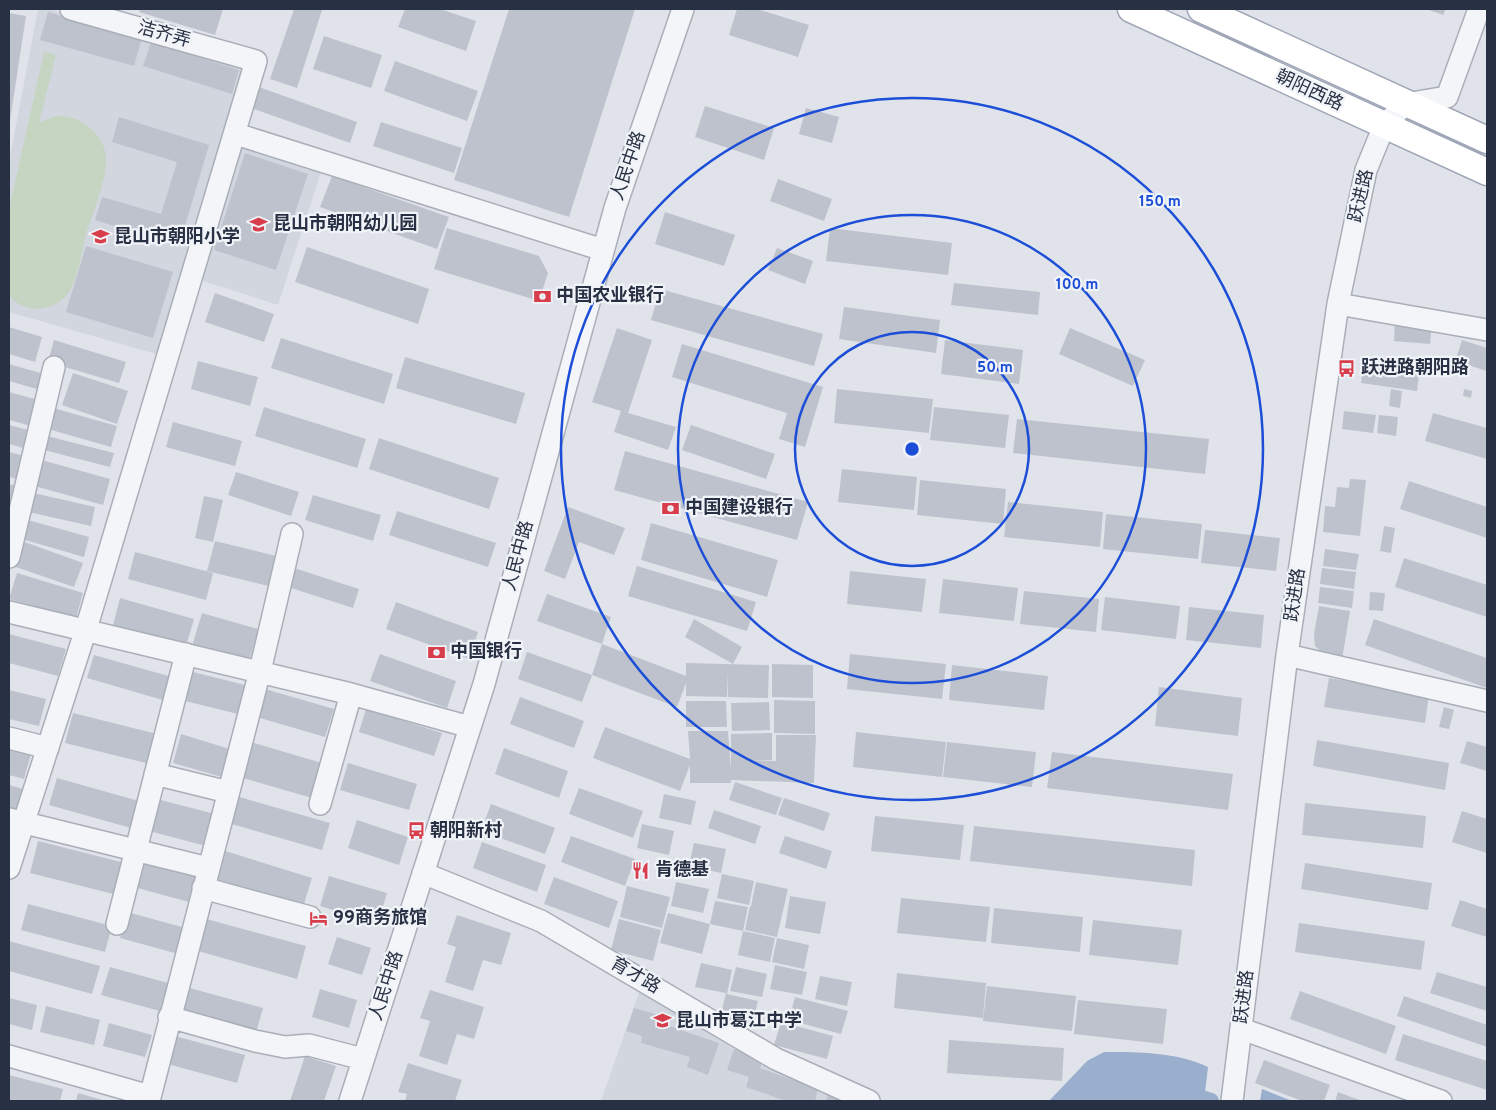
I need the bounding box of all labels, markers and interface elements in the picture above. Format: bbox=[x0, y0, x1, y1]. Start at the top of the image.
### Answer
street label: 洁齐弄 bbox=[135, 17, 193, 53]
street label: 朝阳西路 bbox=[1272, 65, 1346, 117]
street label: 人民中路 bbox=[606, 128, 652, 204]
street label: 跃进路 bbox=[1345, 167, 1379, 225]
text: 150 m bbox=[1139, 193, 1181, 212]
place label: 昆山市朝阳幼儿园 bbox=[273, 213, 417, 236]
school or university icon: 昆山市朝阳幼儿园 bbox=[249, 214, 269, 234]
place label: 昆山市朝阳小学 bbox=[114, 226, 240, 249]
school or university icon: 昆山市朝阳小学 bbox=[90, 227, 110, 247]
text: 100 m bbox=[1056, 276, 1098, 295]
place label: 中国农业银行 bbox=[556, 284, 664, 308]
bank icon: 中国农业银行 bbox=[532, 286, 552, 306]
place label: 跃进路朝阳路 bbox=[1361, 357, 1469, 380]
bus stop icon: 跃进路朝阳路 bbox=[1337, 358, 1357, 378]
text: 50 m bbox=[977, 359, 1013, 378]
centre of rings bbox=[903, 440, 921, 458]
place label: 中国建设银行 bbox=[685, 496, 793, 520]
bank icon: 中国建设银行 bbox=[661, 498, 681, 518]
street label: 人民中路 bbox=[499, 518, 539, 594]
street label: 跃进路 bbox=[1281, 567, 1311, 623]
place label: 中国银行 bbox=[450, 640, 522, 664]
bank icon: 中国银行 bbox=[426, 642, 446, 662]
place label: 朝阳新村 bbox=[430, 820, 502, 843]
bus stop icon: 朝阳新村 bbox=[406, 821, 426, 841]
place label: 肯德基 bbox=[655, 859, 709, 882]
restaurant icon: 肯德基 bbox=[631, 860, 651, 880]
place label: 99商务旅馆 bbox=[333, 907, 427, 930]
hotel icon: 99商务旅馆 bbox=[309, 908, 329, 928]
street label: 人民中路 bbox=[365, 948, 409, 1024]
street label: 育才路 bbox=[606, 953, 664, 999]
street label: 跃进路 bbox=[1230, 969, 1260, 1025]
place label: 昆山市葛江中学 bbox=[676, 1010, 802, 1033]
school or university icon: 昆山市葛江中学 bbox=[652, 1011, 672, 1031]

